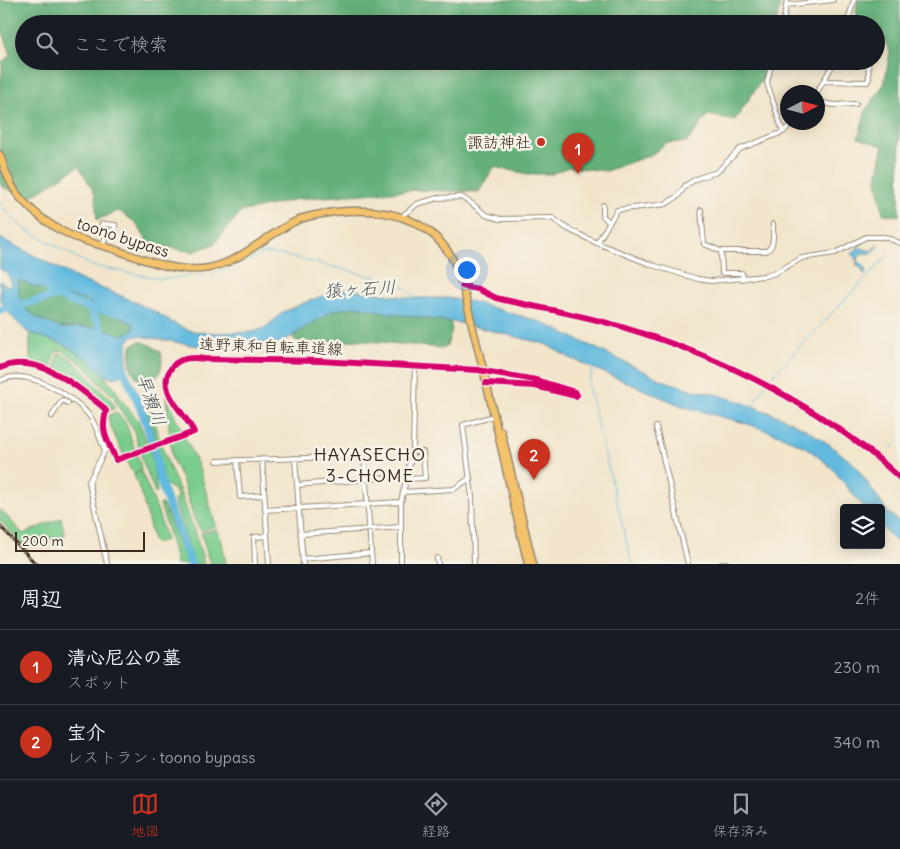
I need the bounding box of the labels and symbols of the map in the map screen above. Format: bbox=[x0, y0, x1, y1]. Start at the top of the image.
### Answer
north arrow bbox=[780, 85, 825, 130]
place label: 諏訪神社 bbox=[467, 132, 531, 152]
pin: 1 bbox=[562, 133, 594, 174]
marker: 諏訪神社 bbox=[535, 136, 547, 148]
street label: toono bypass bbox=[74, 213, 172, 261]
your location bbox=[454, 257, 480, 283]
water label: 猿ヶ石川 bbox=[323, 275, 397, 302]
street label: 遠野東和自転車道線 bbox=[199, 333, 343, 359]
water label: 早瀬川 bbox=[131, 371, 172, 429]
pin: 2 bbox=[518, 439, 550, 480]
district label: HAYASECHO 3-CHOME bbox=[314, 443, 426, 487]
scale bar bbox=[15, 529, 145, 552]

